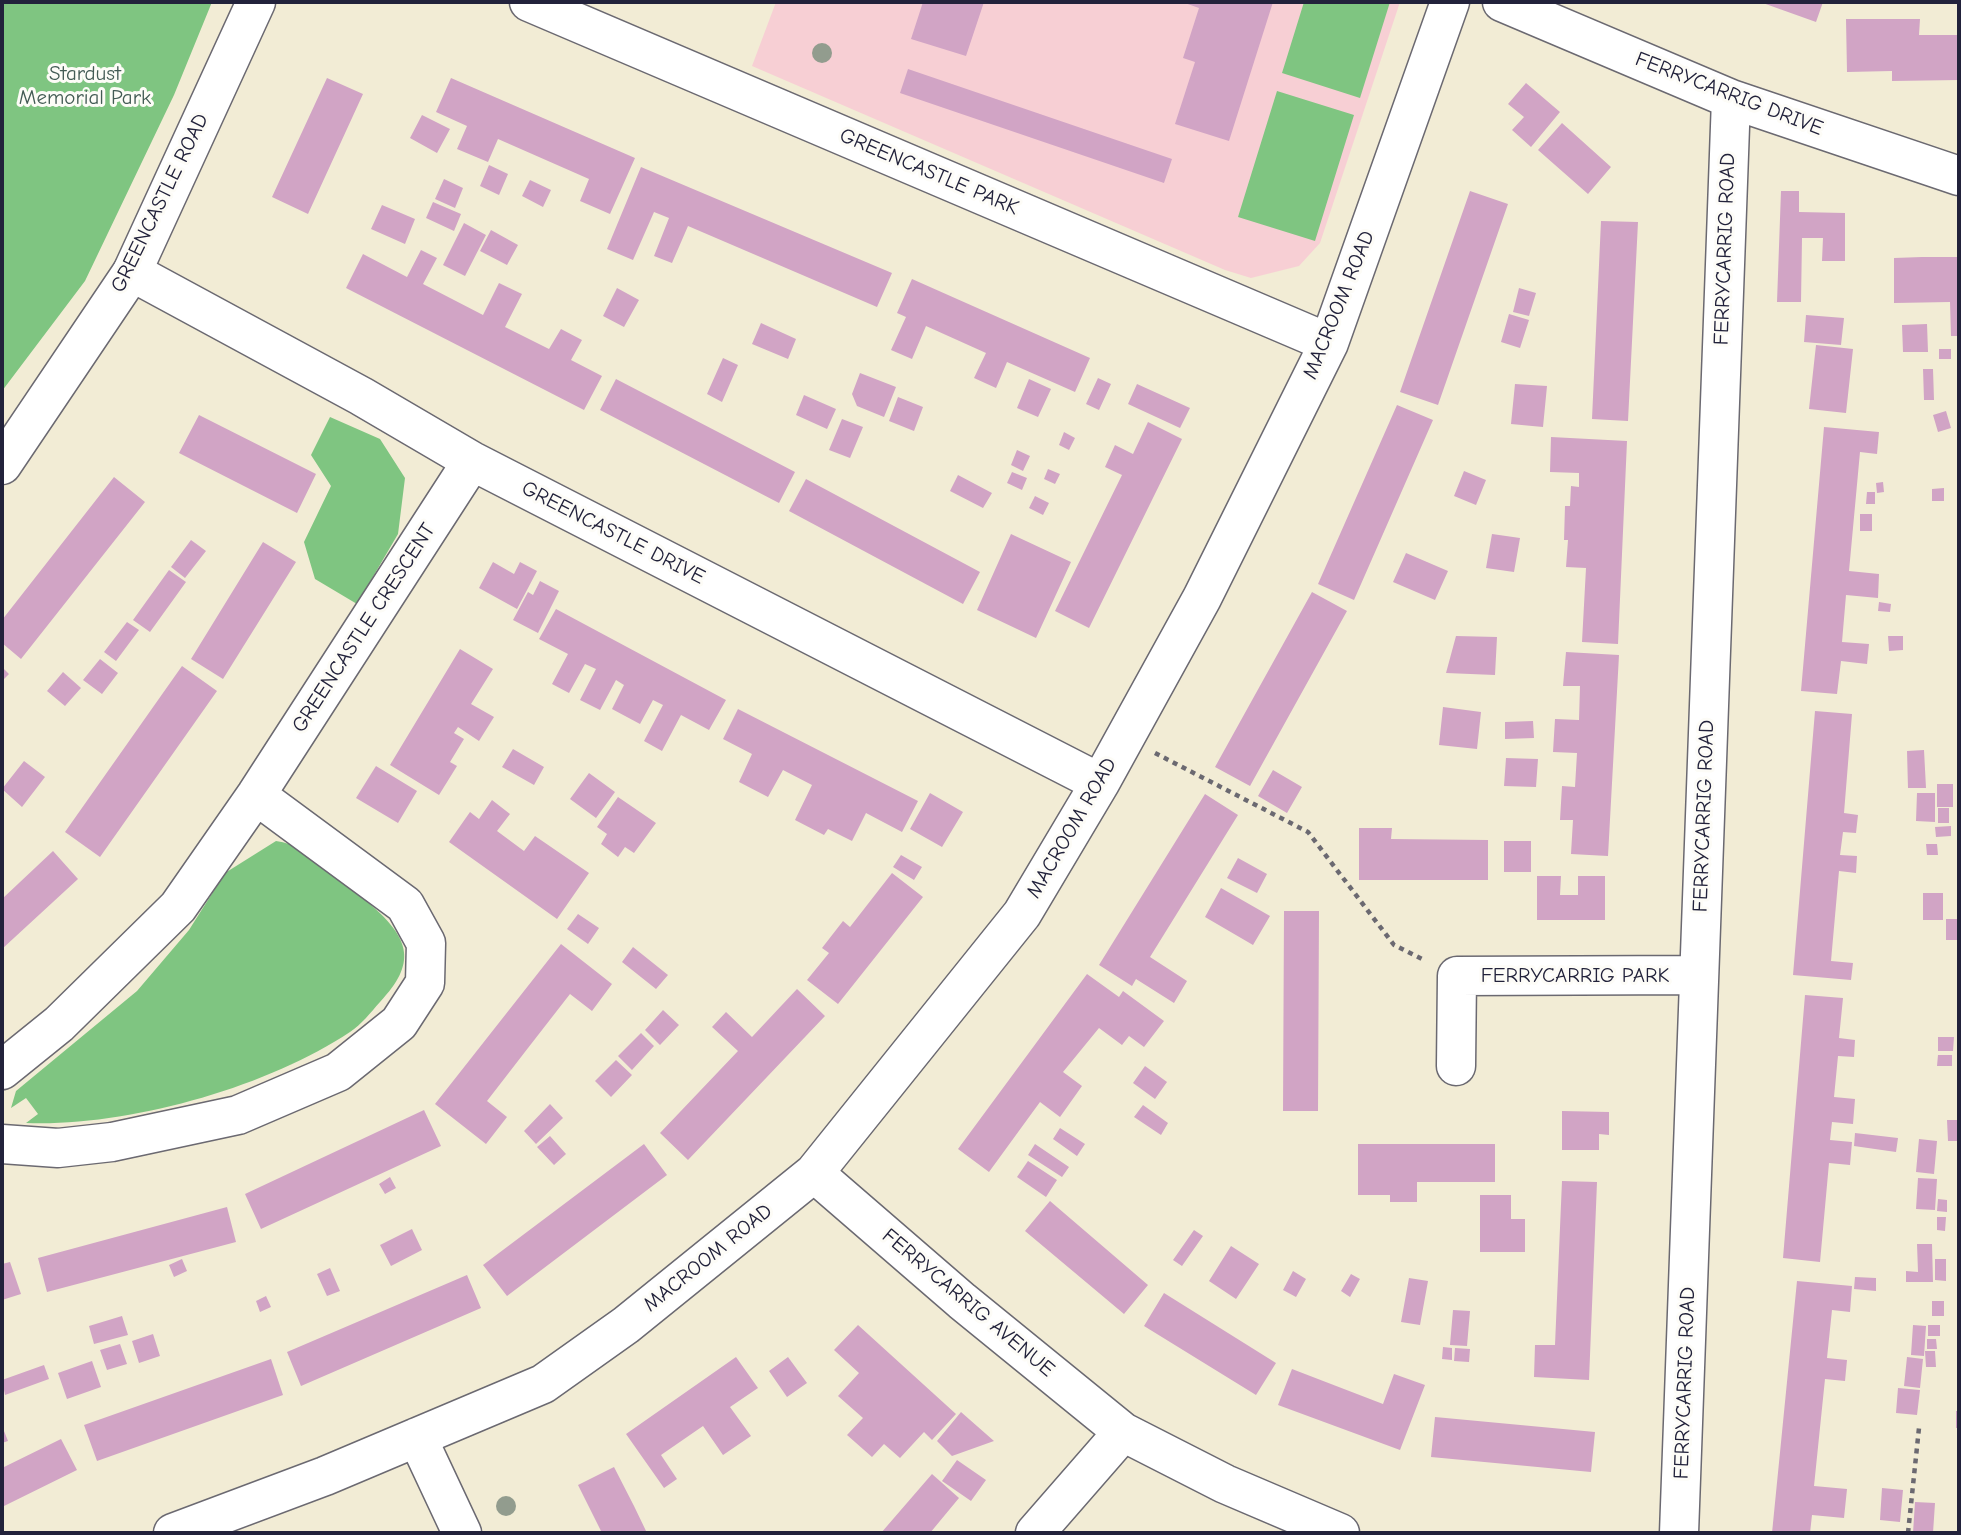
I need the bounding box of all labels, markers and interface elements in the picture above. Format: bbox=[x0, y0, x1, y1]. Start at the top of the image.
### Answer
street label: FERRYCARRIG DRIVE bbox=[1632, 47, 1826, 141]
park label: Stardust Memorial Park bbox=[19, 61, 151, 111]
street label: GREENCASTLE ROAD bbox=[106, 109, 214, 297]
street label: GREENCASTLE PARK bbox=[836, 123, 1022, 221]
street label: FERRYCARRIG ROAD bbox=[1709, 152, 1741, 346]
street label: MACROOM ROAD bbox=[1298, 227, 1380, 383]
street label: GREENCASTLE DRIVE bbox=[517, 476, 709, 590]
street label: GREENCASTLE CRESCENT bbox=[287, 519, 441, 737]
street label: FERRYCARRIG ROAD bbox=[1688, 719, 1720, 913]
street label: MACROOM ROAD bbox=[1022, 753, 1122, 903]
street label: FERRYCARRIG PARK bbox=[1481, 963, 1669, 989]
street label: MACROOM ROAD bbox=[639, 1198, 777, 1318]
street label: FERRYCARRIG AVENUE bbox=[877, 1223, 1059, 1383]
street label: FERRYCARRIG ROAD bbox=[1669, 1286, 1701, 1480]

